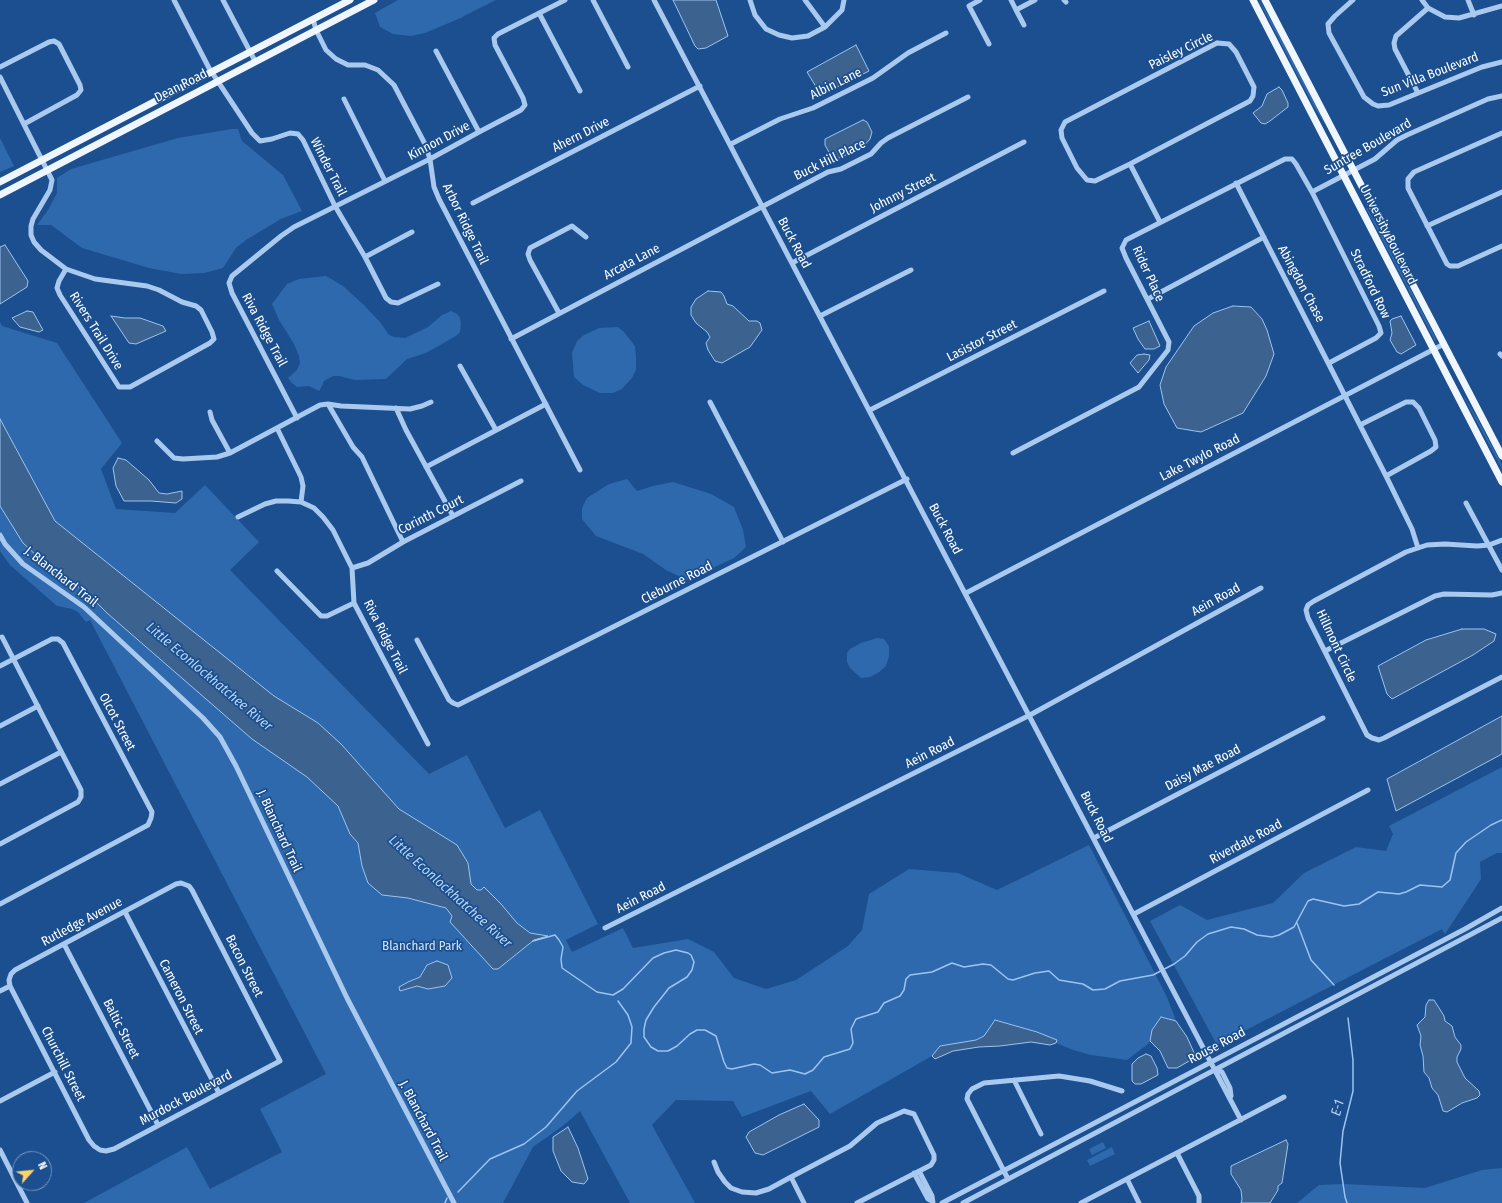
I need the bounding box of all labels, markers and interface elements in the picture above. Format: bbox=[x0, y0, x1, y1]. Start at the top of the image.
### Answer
street label: Paisley Circle bbox=[1146, 29, 1216, 73]
street label: Sun Villa Boulevard bbox=[1379, 49, 1481, 101]
street label: Albin Lane bbox=[808, 65, 864, 103]
street label: Dean Road bbox=[152, 66, 210, 106]
street label: Ahern Drive bbox=[550, 114, 612, 156]
street label: Suntree Boulevard bbox=[1322, 116, 1414, 178]
street label: Kinnon Drive bbox=[405, 118, 473, 164]
street label: Winder Trail bbox=[307, 135, 349, 199]
street label: Buck Hill Place bbox=[792, 136, 868, 184]
street label: Johnny Street bbox=[868, 170, 938, 216]
street label: Arbor Ridge Trail bbox=[439, 181, 491, 267]
street label: University Boulevard bbox=[1356, 183, 1420, 287]
street label: Buck Road bbox=[774, 215, 814, 271]
street label: Arcata Lane bbox=[601, 241, 663, 283]
street label: Abingdon Chase bbox=[1274, 243, 1328, 325]
street label: Rider Place bbox=[1128, 244, 1168, 304]
street label: Stradford Row bbox=[1346, 247, 1394, 321]
street label: Rivers Trail Drive bbox=[66, 289, 126, 373]
street label: Riva Ridge Trail bbox=[238, 291, 290, 369]
street label: Lasistor Street bbox=[944, 317, 1020, 365]
street label: Lake Twylo Road bbox=[1157, 431, 1243, 485]
street label: Corinth Court bbox=[396, 492, 466, 538]
street label: Buck Road bbox=[925, 501, 965, 557]
street label: J. Blanchard Trail bbox=[21, 543, 101, 611]
street label: Cleburne Road bbox=[639, 558, 715, 608]
street label: Aein Road bbox=[1189, 580, 1243, 620]
street label: Riva Ridge Trail bbox=[360, 597, 410, 677]
street label: Hillmont Circle bbox=[1312, 607, 1360, 685]
water label: Little Econlockhatchee River bbox=[142, 619, 276, 735]
street label: Olcot Street bbox=[95, 691, 139, 753]
street label: Aein Road bbox=[903, 734, 957, 772]
street label: Daisy Mae Road bbox=[1163, 742, 1243, 794]
street label: J. Blanchard Trail bbox=[253, 787, 305, 875]
street label: Buck Road bbox=[1076, 789, 1116, 845]
street label: Riverdale Road bbox=[1207, 816, 1285, 868]
water label: Little Econlockhatchee River bbox=[385, 832, 515, 952]
street label: Aein Road bbox=[614, 879, 668, 917]
street label: Rutledge Avenue bbox=[39, 894, 125, 950]
street label: Bacon Street bbox=[222, 932, 266, 1000]
park label: Blanchard Park bbox=[382, 938, 462, 954]
street label: Cameron Street bbox=[155, 957, 207, 1037]
street label: Baltic Street bbox=[99, 997, 143, 1061]
street label: Churchill Street bbox=[37, 1024, 89, 1104]
street label: Rouse Road bbox=[1186, 1024, 1248, 1068]
street label: Murdock Boulevard bbox=[137, 1067, 235, 1129]
street label: J. Blanchard Trail bbox=[395, 1078, 451, 1164]
water label: E-1 bbox=[1328, 1098, 1348, 1118]
north arrow bbox=[12, 1151, 52, 1191]
text: N bbox=[35, 1160, 50, 1172]

